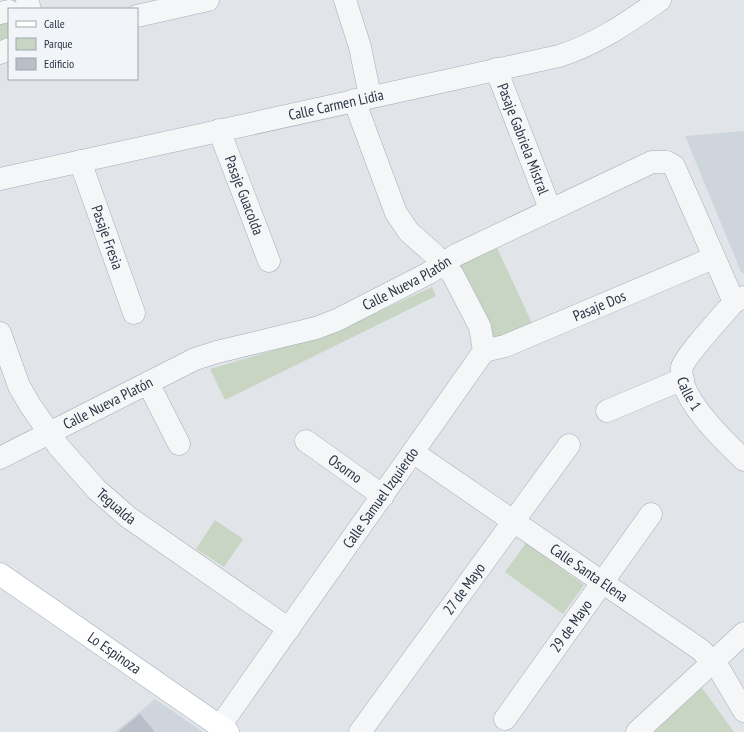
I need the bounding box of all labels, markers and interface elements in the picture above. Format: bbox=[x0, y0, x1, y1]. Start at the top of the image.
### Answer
legend bbox=[8, 8, 138, 80]
text: Calle bbox=[44, 16, 65, 31]
text: Parque bbox=[44, 36, 73, 51]
text: Edificio bbox=[44, 56, 74, 71]
street label: Pasaje Gabriela Mistral bbox=[493, 80, 554, 198]
street label: Calle Carmen Lidia bbox=[286, 85, 385, 124]
street label: Pasaje Guacolda bbox=[221, 153, 268, 238]
street label: Pasaje Fresia bbox=[87, 202, 128, 272]
street label: Calle Nueva Platón bbox=[359, 251, 454, 314]
street label: Pasaje Dos bbox=[570, 286, 628, 325]
street label: Calle Nueva Platón bbox=[60, 372, 156, 433]
street label: Calle 1 bbox=[673, 375, 706, 414]
street label: Calle Samuel Izquierdo bbox=[338, 443, 422, 552]
street label: Osorno bbox=[325, 450, 366, 487]
street label: Tegualda bbox=[93, 484, 140, 529]
street label: Calle Santa Elena bbox=[547, 539, 632, 606]
street label: 27 de Mayo bbox=[439, 559, 489, 618]
street label: 29 de Mayo bbox=[545, 596, 596, 656]
street label: Lo Espinoza bbox=[84, 628, 145, 678]

